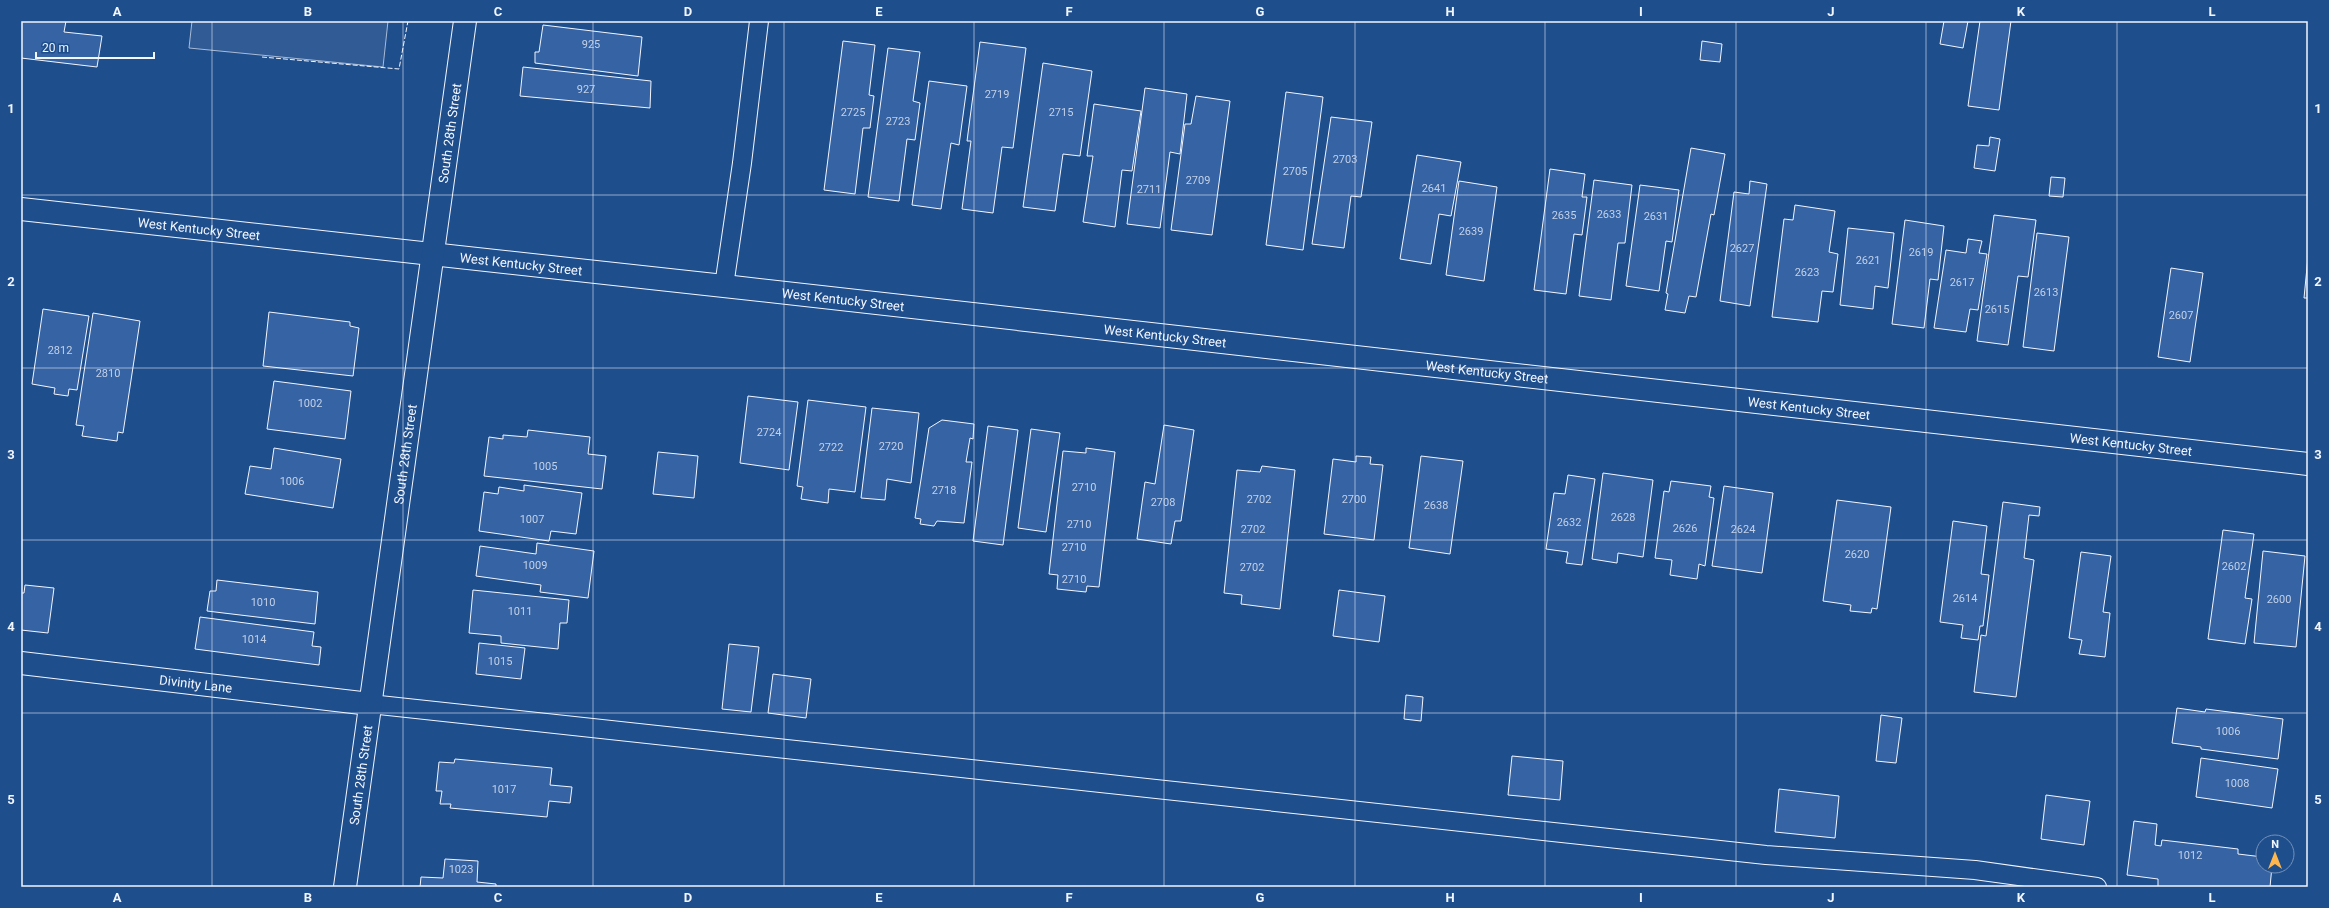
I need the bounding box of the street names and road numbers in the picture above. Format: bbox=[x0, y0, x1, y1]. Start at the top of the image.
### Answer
street label: South 28th Street bbox=[435, 82, 464, 184]
street label: West Kentucky Street bbox=[137, 214, 261, 243]
street label: West Kentucky Street bbox=[459, 250, 583, 278]
street label: West Kentucky Street bbox=[781, 285, 905, 314]
street label: West Kentucky Street bbox=[1103, 321, 1227, 350]
street label: West Kentucky Street bbox=[1425, 357, 1549, 386]
street label: West Kentucky Street bbox=[1747, 394, 1871, 422]
street label: South 28th Street bbox=[391, 403, 419, 505]
street label: West Kentucky Street bbox=[2069, 430, 2193, 458]
street label: Divinity Lane bbox=[158, 672, 233, 695]
street label: South 28th Street bbox=[346, 724, 375, 826]

